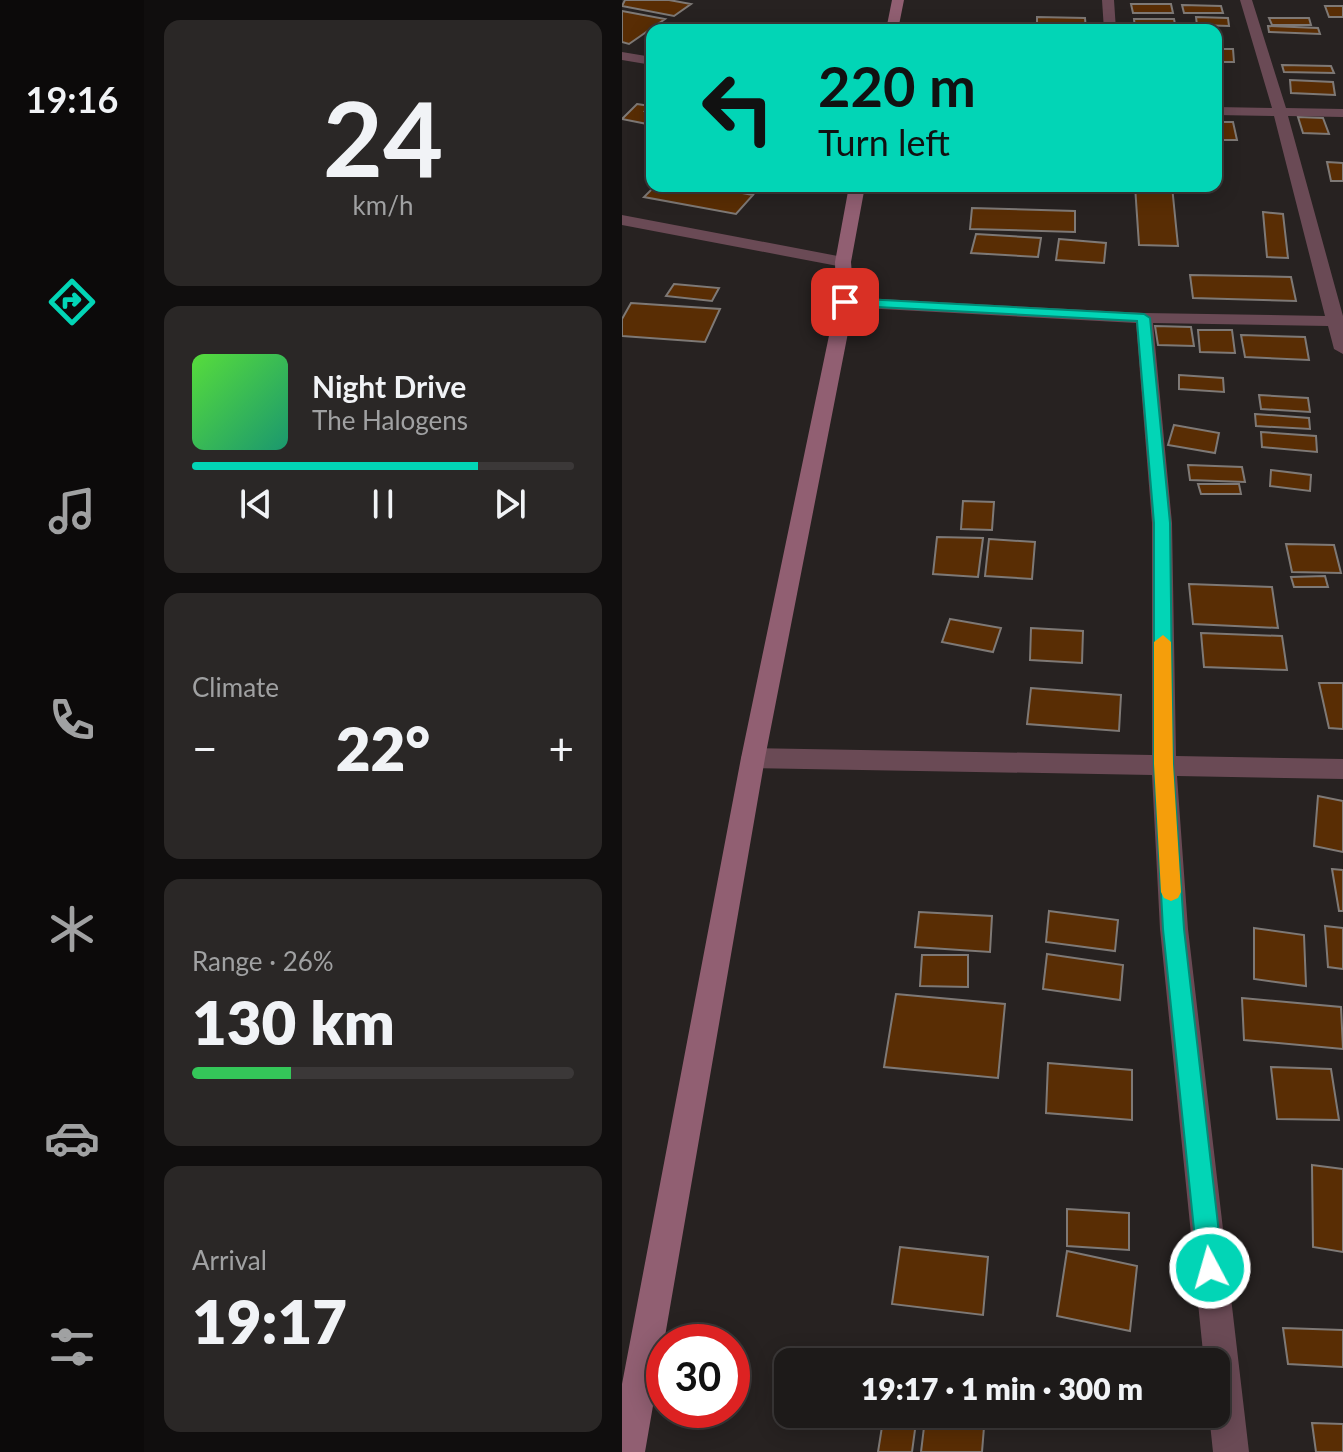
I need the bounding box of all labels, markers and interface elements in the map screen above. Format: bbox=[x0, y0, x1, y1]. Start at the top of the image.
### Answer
text: 220 m bbox=[818, 52, 976, 119]
icon: left bbox=[686, 56, 790, 160]
text: 24 bbox=[323, 74, 443, 199]
text: 19:16 bbox=[26, 77, 118, 121]
text: Turn left bbox=[818, 120, 950, 164]
text: km/h bbox=[353, 189, 413, 221]
pin bbox=[811, 268, 879, 336]
icon: directions bbox=[44, 274, 100, 330]
icon: arrive bbox=[823, 280, 867, 324]
text: Night Drive bbox=[312, 368, 466, 404]
text: The Halogens bbox=[312, 404, 468, 436]
icon: previous bbox=[234, 482, 278, 526]
icon: pause bbox=[361, 482, 405, 526]
icon: next bbox=[488, 482, 532, 526]
icon: music bbox=[44, 483, 100, 539]
text: Climate bbox=[192, 671, 279, 703]
icon: phone bbox=[44, 692, 100, 748]
text: 22° bbox=[336, 712, 430, 784]
text: − bbox=[192, 722, 218, 774]
text: + bbox=[548, 722, 574, 774]
icon: climate bbox=[44, 901, 100, 957]
text: Range · 26% bbox=[192, 945, 334, 977]
text: 130 km bbox=[192, 986, 395, 1058]
icon: car bbox=[44, 1110, 100, 1166]
position arrow bbox=[1168, 1226, 1252, 1310]
text: Arrival bbox=[192, 1244, 267, 1276]
text: 19:17 bbox=[192, 1285, 347, 1357]
icon: filters bbox=[44, 1319, 100, 1375]
speed limit sign: 30 bbox=[646, 1324, 750, 1428]
text: 19:17 · 1 min · 300 m bbox=[861, 1370, 1143, 1406]

